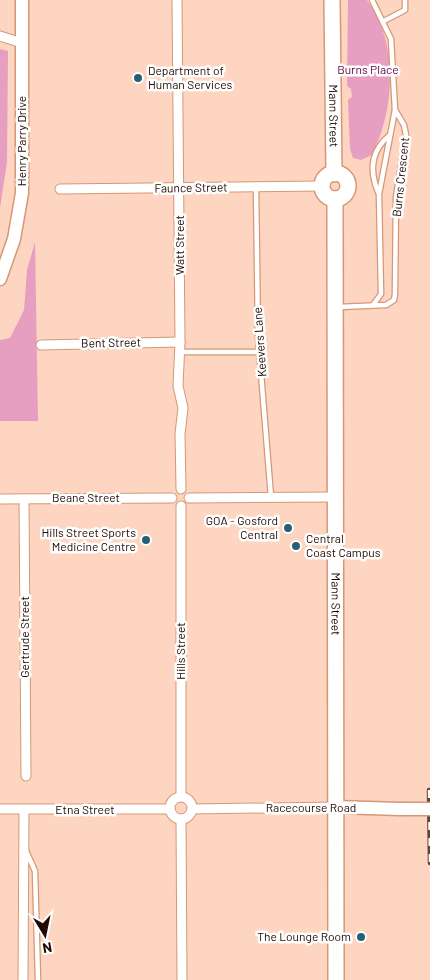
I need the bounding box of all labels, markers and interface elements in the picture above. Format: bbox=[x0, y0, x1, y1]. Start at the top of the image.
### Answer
park label: Burns Place bbox=[337, 62, 399, 76]
place label: Department of Human Services bbox=[148, 63, 233, 91]
marker: Department of Human Services bbox=[132, 72, 144, 84]
street label: Mann Street bbox=[327, 84, 342, 147]
street label: Henry Parry Drive bbox=[14, 96, 28, 186]
street label: Burns Crescent bbox=[389, 136, 411, 217]
street label: Faunce Street bbox=[154, 179, 228, 195]
street label: Watt Street bbox=[172, 215, 186, 275]
street label: Keevers Lane bbox=[250, 307, 268, 377]
street label: Bent Street bbox=[81, 334, 141, 350]
street label: Beane Street bbox=[52, 490, 120, 504]
place label: GOA - Gosford Central bbox=[206, 513, 278, 541]
marker: GOA - Gosford Central bbox=[282, 522, 294, 534]
place label: Hills Street Sports Medicine Centre bbox=[41, 525, 136, 553]
place label: Central Coast Campus bbox=[306, 531, 381, 559]
marker: Hills Street Sports Medicine Centre bbox=[140, 534, 152, 546]
marker: Central Coast Campus bbox=[290, 540, 302, 552]
street label: Mann Street bbox=[329, 573, 344, 635]
street label: Gertrude Street bbox=[17, 596, 31, 678]
street label: Hills Street bbox=[173, 622, 187, 680]
street label: Racecourse Road bbox=[266, 800, 356, 814]
street label: Etna Street bbox=[55, 802, 115, 816]
north arrow bbox=[20, 910, 70, 960]
place label: The Lounge Room bbox=[257, 929, 351, 943]
marker: The Lounge Room bbox=[355, 931, 367, 943]
text: N bbox=[41, 939, 53, 957]

